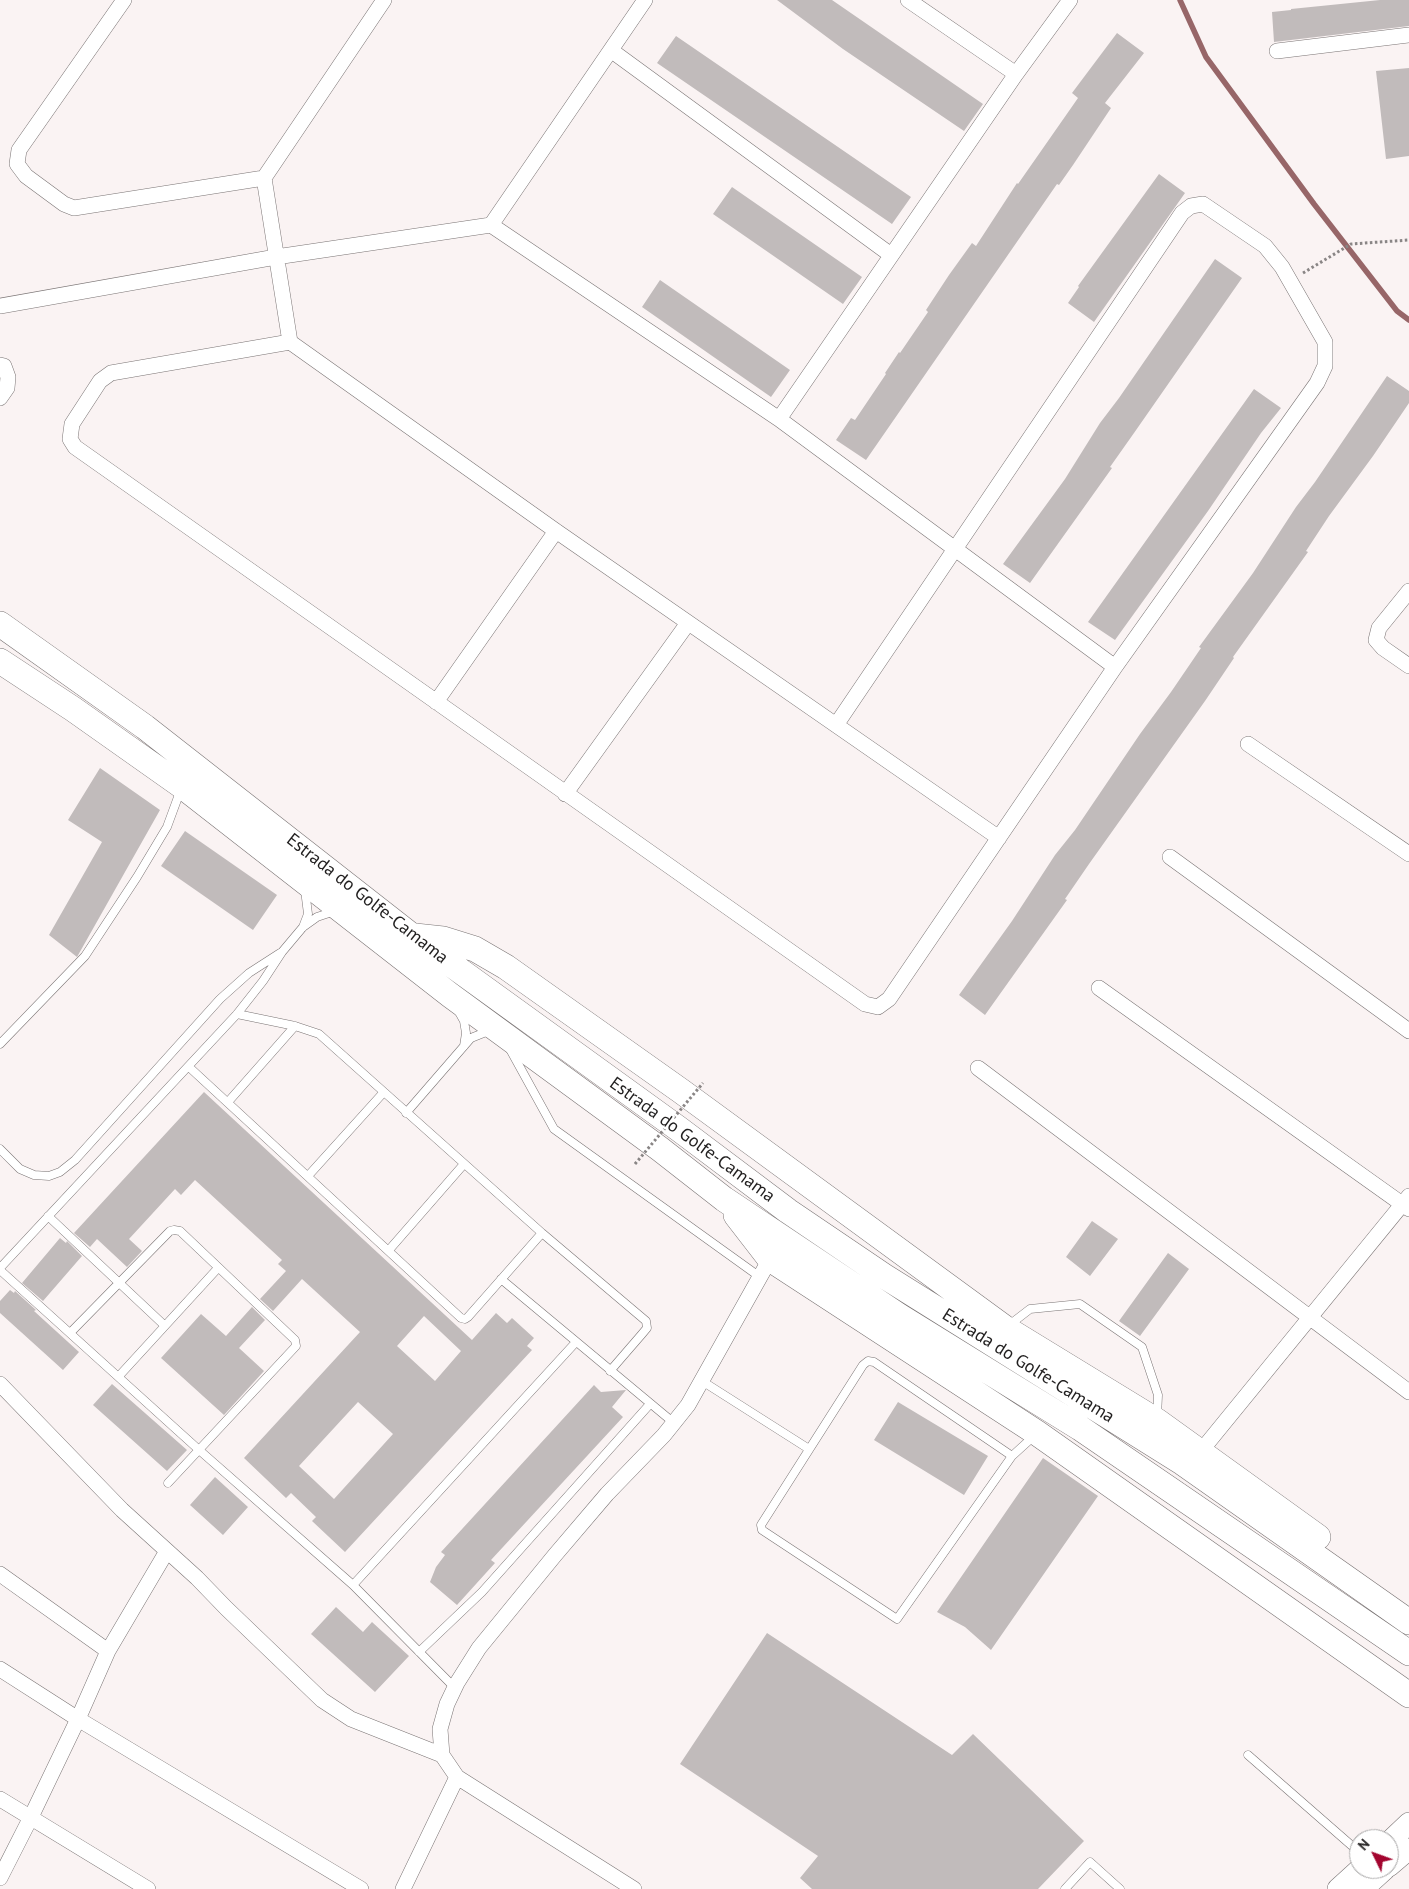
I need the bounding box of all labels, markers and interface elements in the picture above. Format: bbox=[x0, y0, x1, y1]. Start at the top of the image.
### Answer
street label: Estrada do Golfe-Camama bbox=[282, 829, 452, 969]
street label: Estrada do Golfe-Camama bbox=[605, 1073, 779, 1207]
street label: Estrada do Golfe-Camama bbox=[938, 1304, 1118, 1428]
north arrow bbox=[1349, 1829, 1399, 1879]
text: N bbox=[1354, 1835, 1373, 1854]

